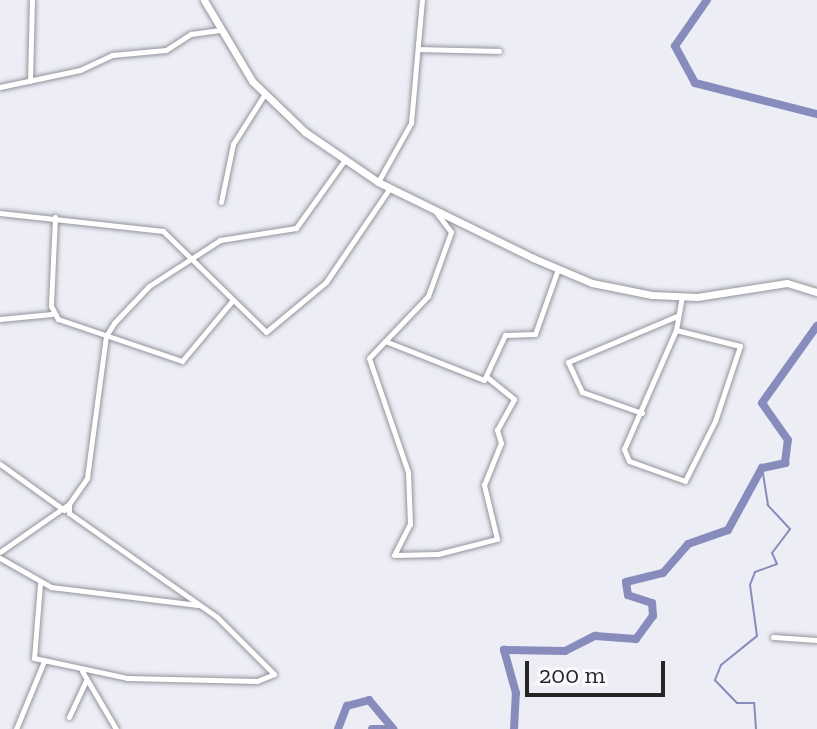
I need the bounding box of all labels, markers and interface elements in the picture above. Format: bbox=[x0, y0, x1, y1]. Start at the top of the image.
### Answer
scale bar bbox=[529, 645, 669, 695]
text: 200 m bbox=[539, 660, 605, 689]

